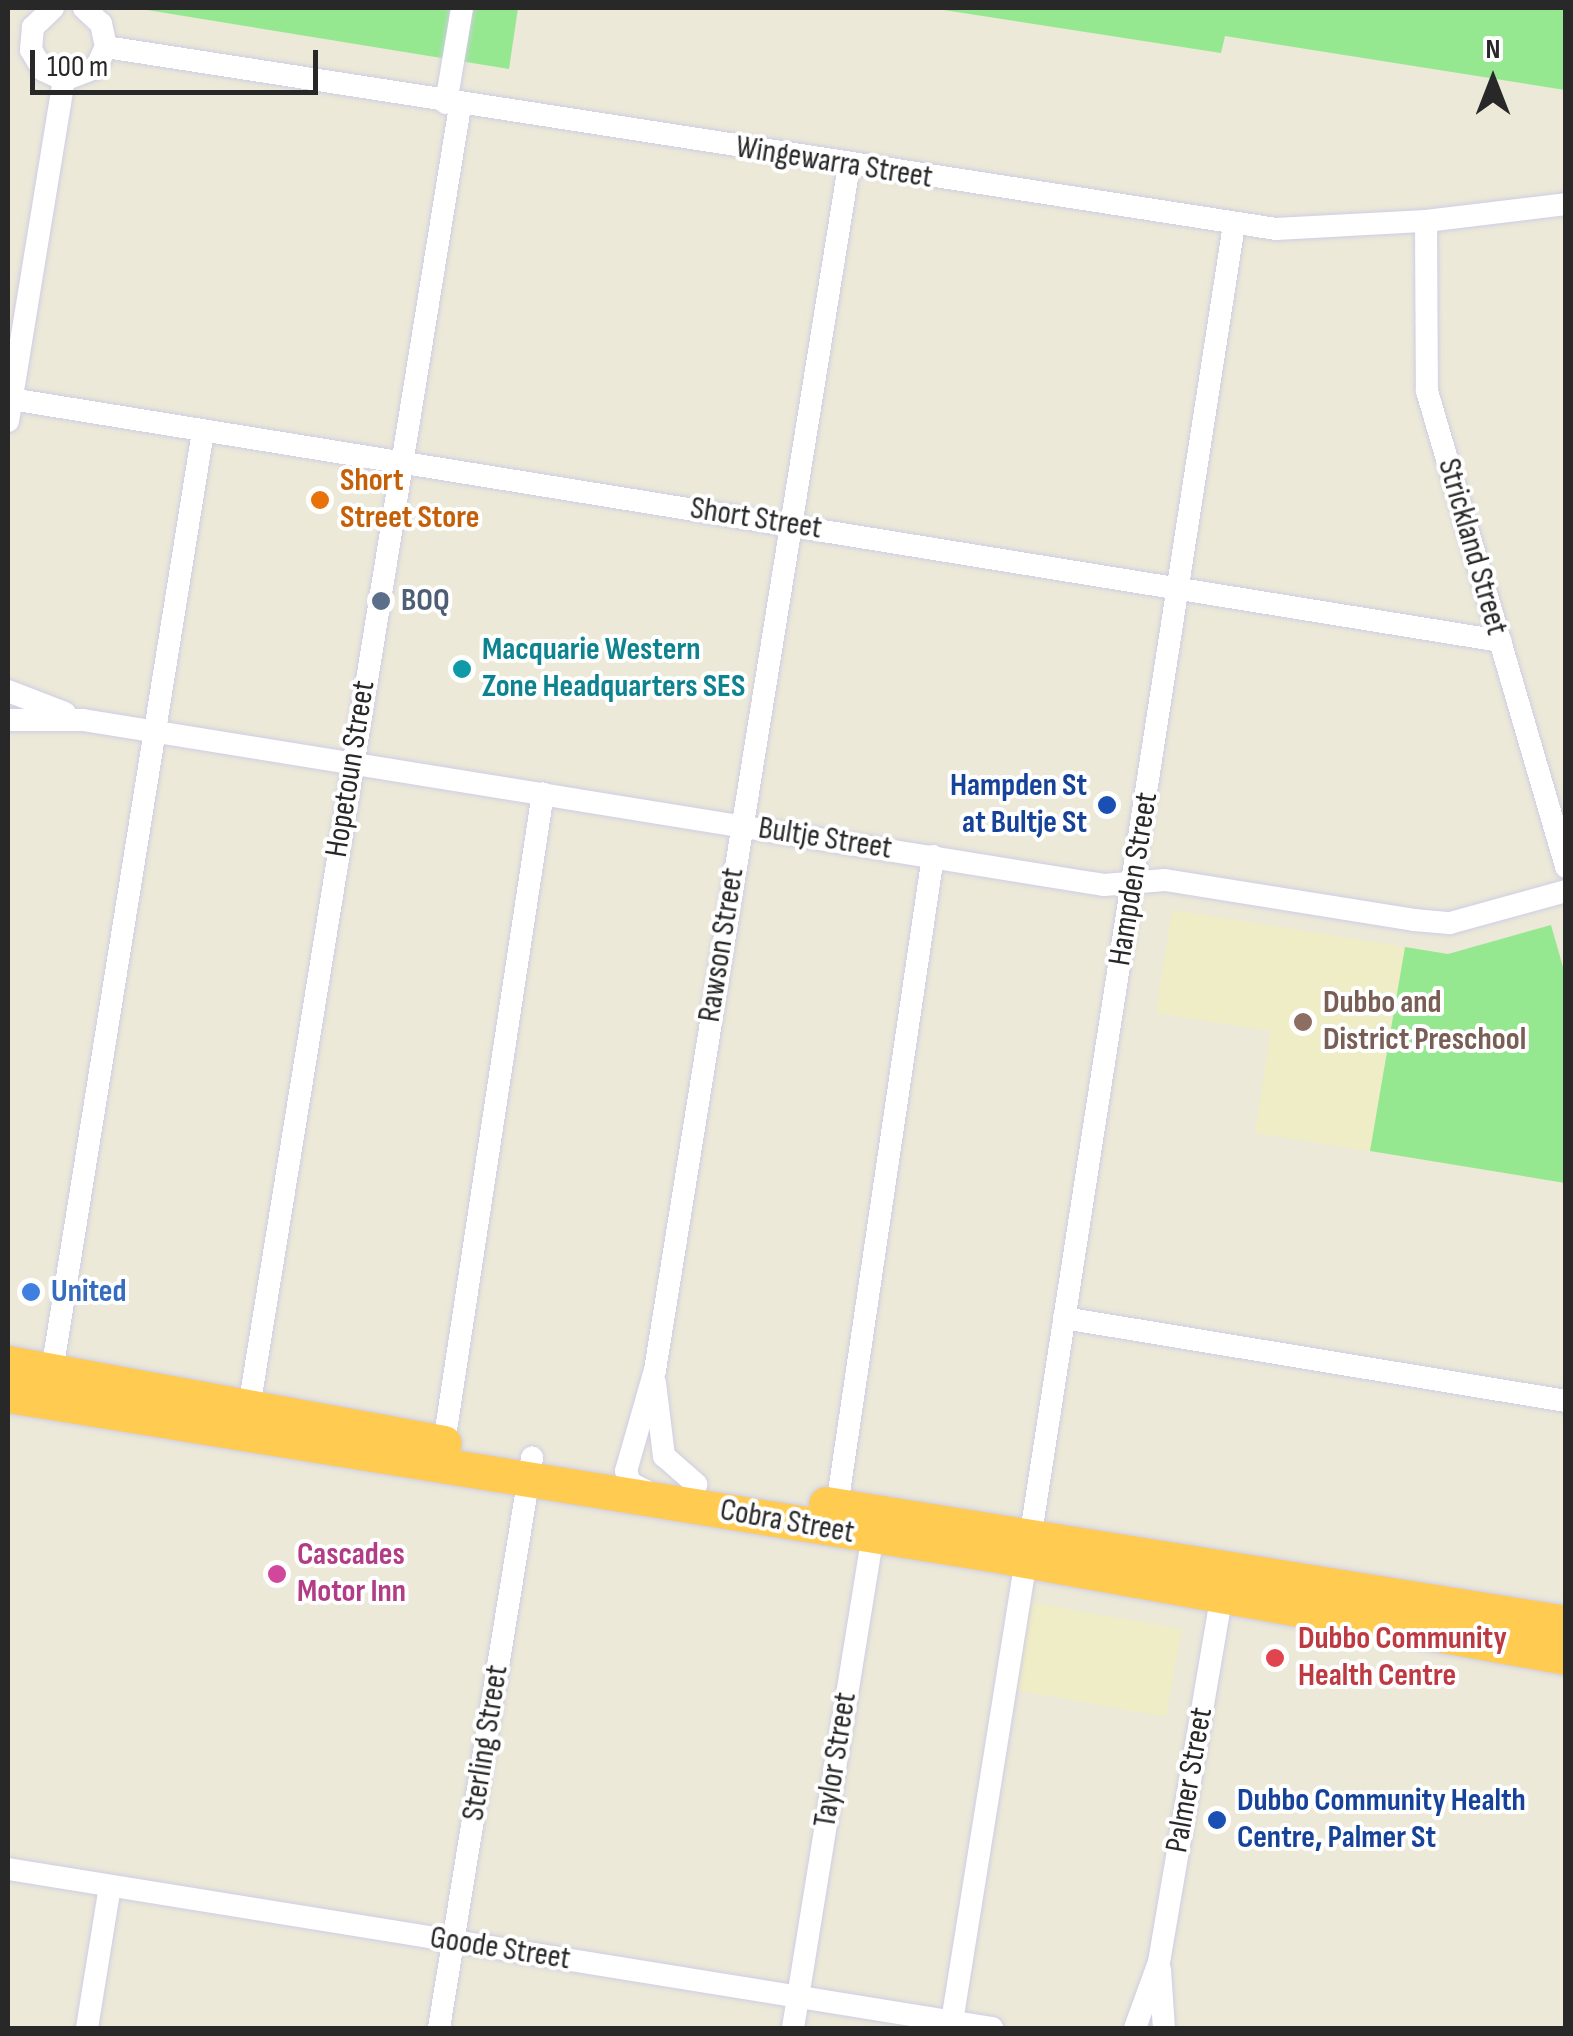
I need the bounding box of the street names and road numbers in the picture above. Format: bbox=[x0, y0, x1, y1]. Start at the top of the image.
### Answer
street label: Wingewarra Street bbox=[733, 129, 935, 197]
street label: Strickland Street bbox=[1429, 454, 1515, 640]
street label: Short Street bbox=[688, 490, 824, 548]
street label: Hopetoun Street bbox=[318, 678, 384, 860]
street label: Hampden Street bbox=[1101, 790, 1167, 968]
street label: Bultje Street bbox=[756, 810, 894, 868]
street label: Rawson Street bbox=[691, 865, 753, 1025]
street label: Cobra Street bbox=[717, 1491, 857, 1553]
street label: Sterling Street bbox=[455, 1663, 517, 1823]
street label: Taylor Street bbox=[806, 1690, 866, 1830]
street label: Palmer Street bbox=[1158, 1704, 1222, 1856]
street label: Goode Street bbox=[427, 1919, 573, 1979]

